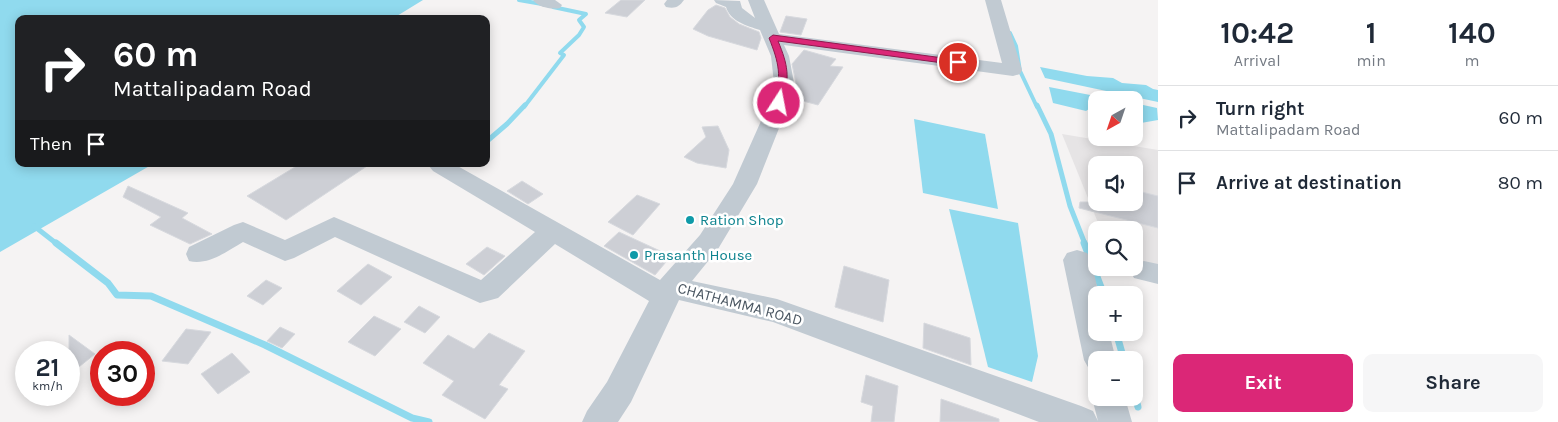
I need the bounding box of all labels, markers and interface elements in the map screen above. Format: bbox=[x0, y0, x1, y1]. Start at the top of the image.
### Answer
text: 10:42 bbox=[1220, 15, 1294, 51]
text: 1 bbox=[1366, 15, 1376, 51]
text: 140 bbox=[1448, 15, 1496, 51]
text: 60 m bbox=[113, 34, 198, 75]
icon: right bbox=[30, 35, 95, 100]
pin bbox=[937, 41, 979, 83]
icon: arrive bbox=[944, 48, 972, 76]
text: Arrival bbox=[1234, 51, 1281, 70]
text: min bbox=[1356, 51, 1386, 70]
text: m bbox=[1464, 51, 1479, 70]
text: Mattalipadam Road bbox=[113, 76, 312, 102]
position arrow bbox=[752, 76, 804, 128]
north arrow bbox=[1088, 91, 1142, 146]
map controls bbox=[1088, 91, 1143, 406]
text: Turn right bbox=[1216, 98, 1305, 120]
icon: right bbox=[1173, 104, 1201, 132]
text: 60 m bbox=[1499, 107, 1543, 129]
text: Mattalipadam Road bbox=[1216, 120, 1361, 139]
icon: arrive bbox=[82, 130, 110, 158]
text: Then bbox=[30, 133, 72, 155]
button: sound bbox=[1088, 156, 1143, 211]
icon: arrive bbox=[1173, 169, 1201, 197]
text: Arrive at destination bbox=[1216, 172, 1402, 194]
text: 80 m bbox=[1498, 172, 1543, 194]
place label: Ration Shop bbox=[700, 211, 783, 229]
marker: Ration Shop bbox=[684, 214, 696, 226]
button: search bbox=[1088, 221, 1143, 276]
place label: Prasanth House bbox=[644, 246, 752, 264]
marker: Prasanth House bbox=[628, 249, 640, 261]
street label: CHATHAMMA ROAD bbox=[676, 279, 804, 329]
button: + bbox=[1088, 286, 1143, 341]
speed limit sign: 30 bbox=[90, 341, 155, 406]
button: − bbox=[1088, 351, 1143, 406]
text: 21 bbox=[35, 353, 60, 382]
button: Exit bbox=[1173, 354, 1353, 412]
button: Share bbox=[1363, 354, 1543, 412]
text: km/h bbox=[32, 379, 63, 393]

